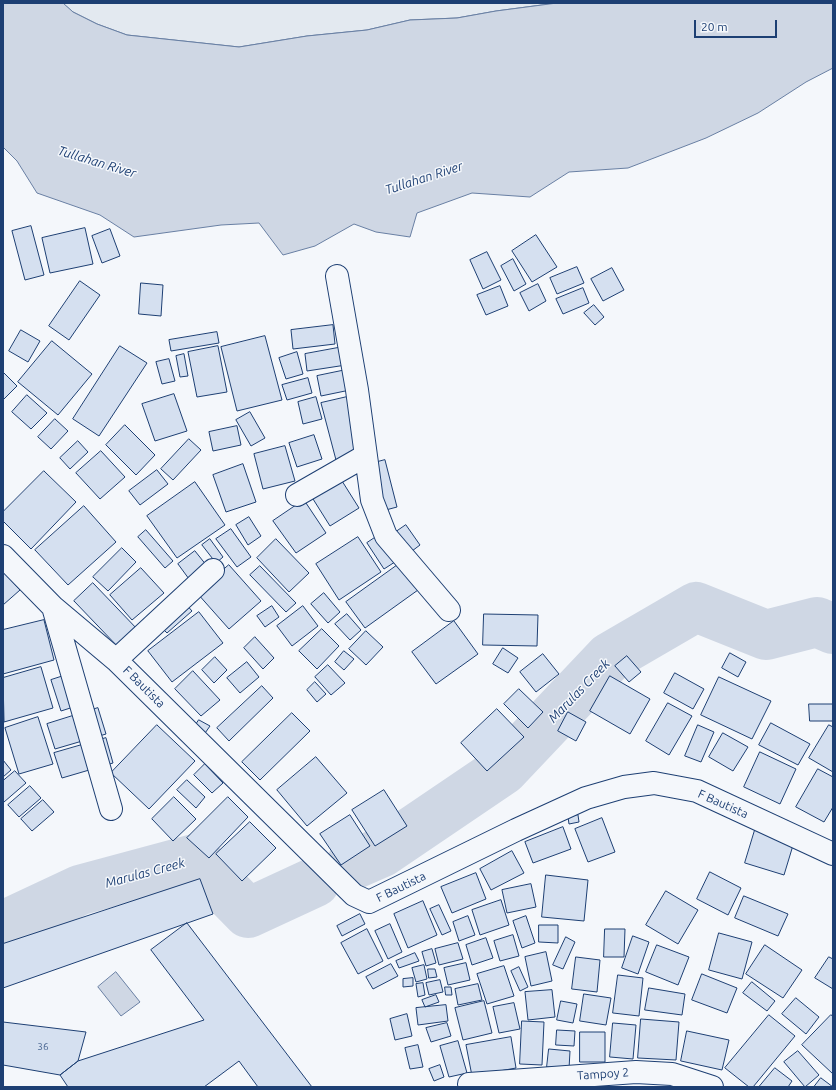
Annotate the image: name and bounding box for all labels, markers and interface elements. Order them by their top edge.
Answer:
scale bar [696,12,779,38]
text: 20 m [701,20,728,33]
water label: Tullahan River [56,143,138,181]
water label: Tullahan River [383,158,465,198]
water label: Marulas Creek [545,656,613,726]
street label: F Bautista [120,663,168,711]
street label: F Bautista [696,787,750,821]
water label: Marulas Creek [103,855,187,891]
street label: F Bautista [374,869,428,905]
house number: 36 [37,1041,49,1053]
street label: Tampoy 2 [577,1065,629,1083]

